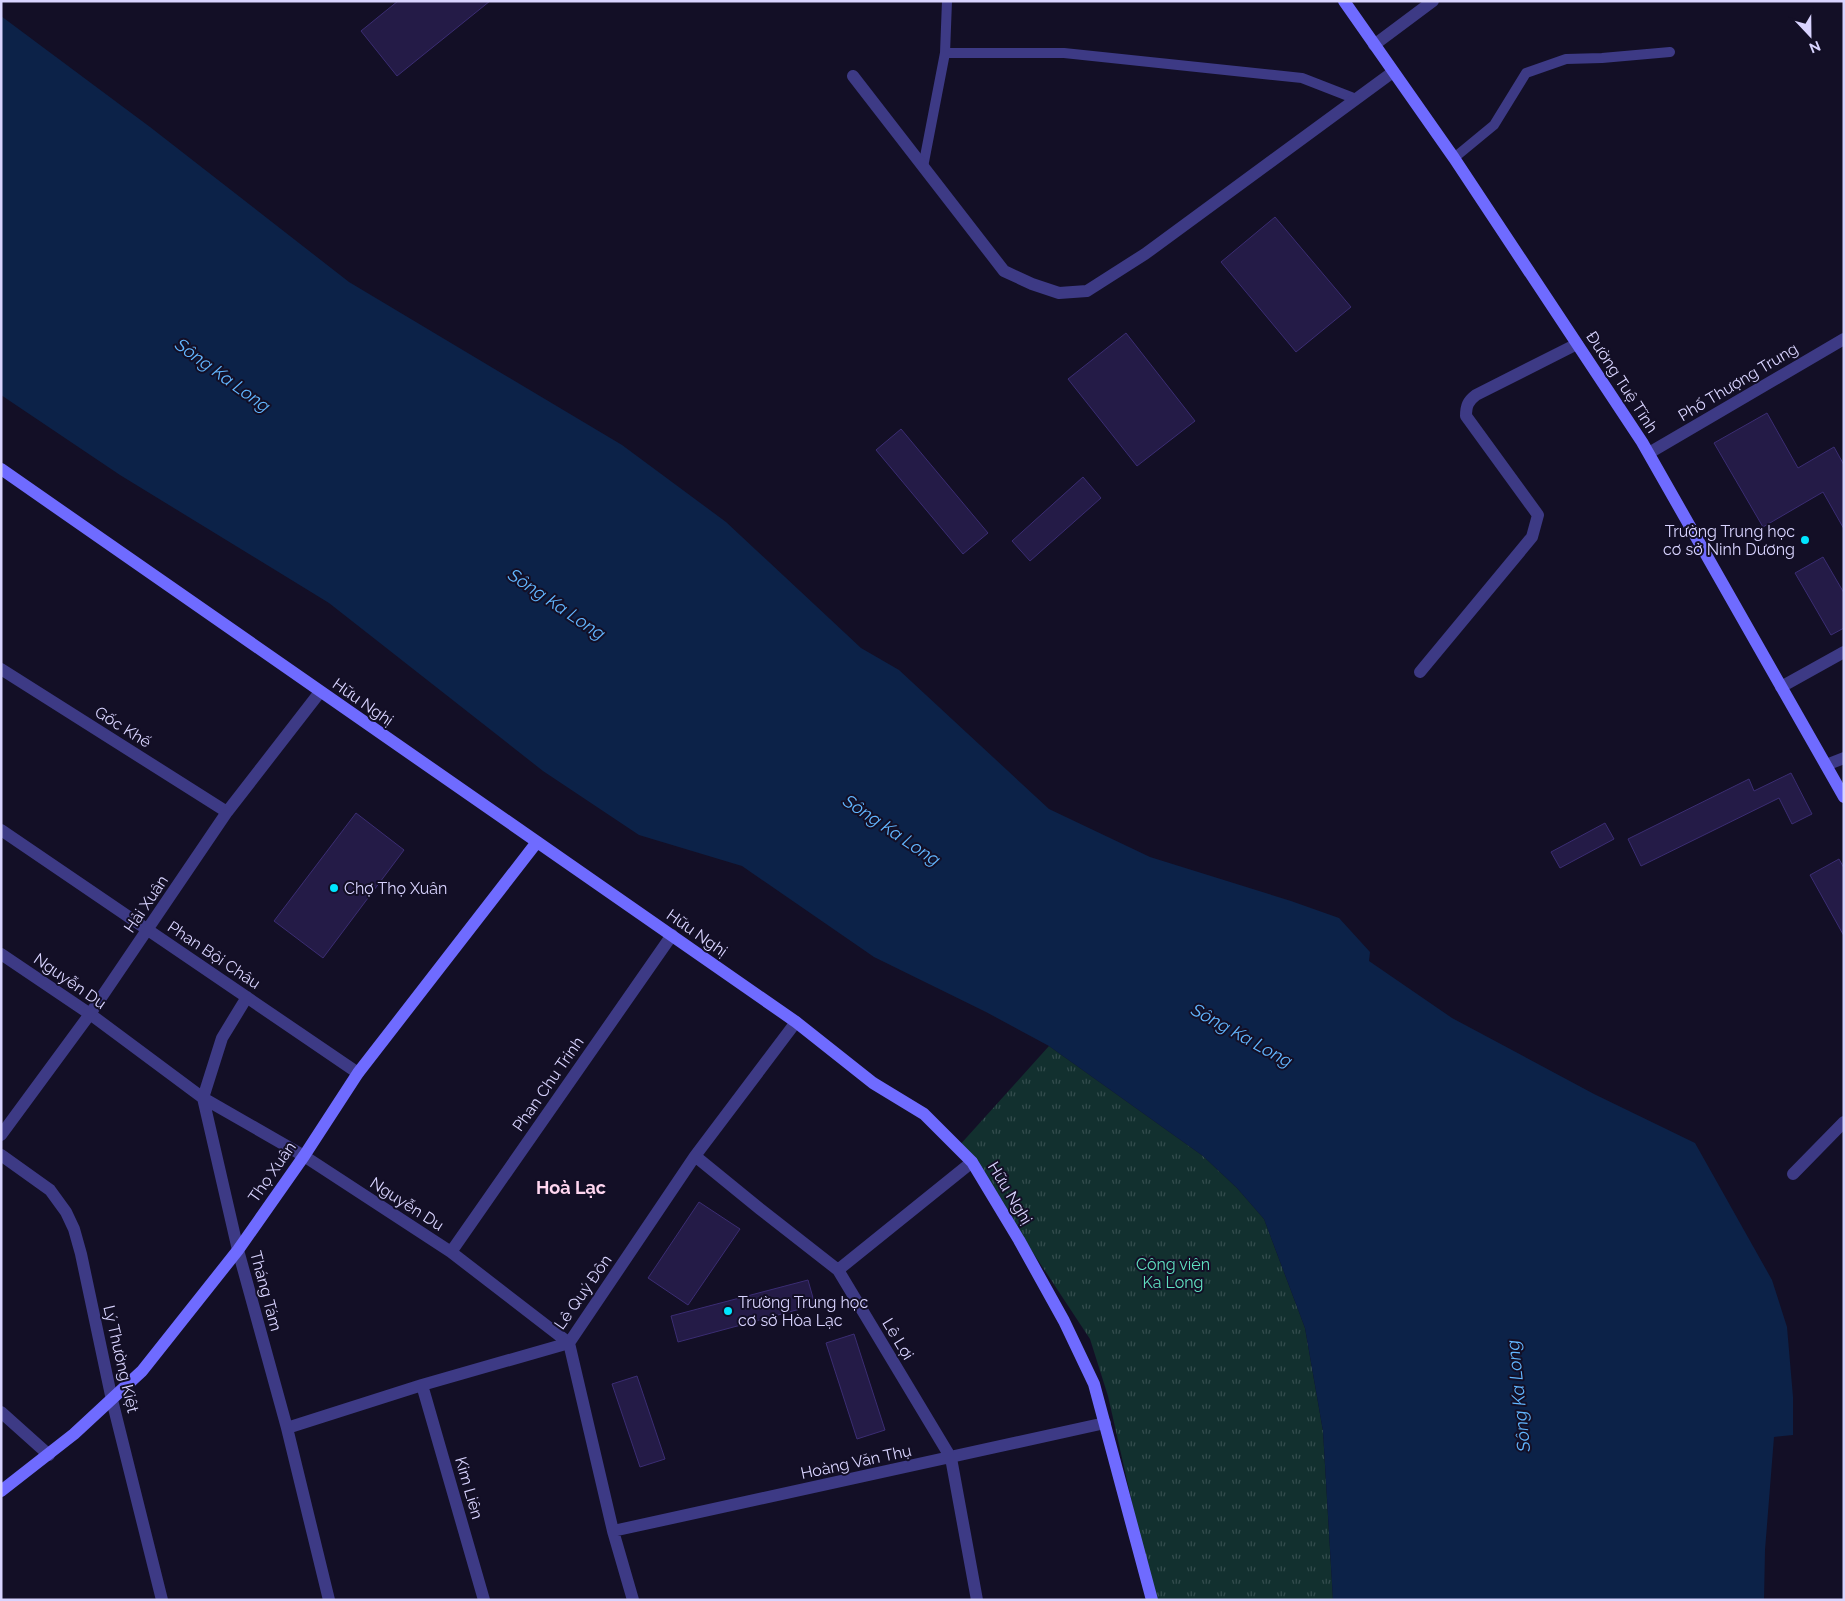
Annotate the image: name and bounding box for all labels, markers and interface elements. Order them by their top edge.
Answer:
north arrow [1785,10,1835,60]
text: N [1807,38,1823,56]
street label: Đường Tuệ Tĩnh [1582,328,1662,436]
water label: Sông Ka Long [171,333,275,417]
street label: Phố Thượng Trung [1675,339,1801,425]
place label: Trường Trung học cơ sở Ninh Dương [1663,522,1795,559]
marker: Trường Trung học cơ sở Ninh Dương [1799,534,1811,546]
water label: Sông Ka Long [504,563,610,644]
street label: Hữu Nghị [329,674,397,730]
street label: Gốc Khế [91,702,155,752]
water label: Sông Ka Long [839,789,945,870]
street label: Hải Xuân [120,872,172,936]
place label: Chợ Thọ Xuân [344,879,447,898]
marker: Chợ Thọ Xuân [328,882,340,894]
street label: Hữu Nghị [663,905,731,961]
street label: Phan Bội Châu [164,917,264,993]
street label: Nguyễn Du [30,949,110,1013]
water label: Sông Ka Long [1187,998,1297,1072]
street label: Phan Chu Trinh [508,1033,588,1135]
street label: Thọ Xuân [244,1138,300,1206]
street label: Hữu Nghị [984,1158,1036,1228]
street label: Nguyễn Du [367,1173,447,1235]
district label: Hoà Lạc [536,1177,606,1198]
street label: Tháng Tám [246,1249,286,1333]
street label: Lê Quý Đôn [550,1251,616,1333]
park label: Công viên Ka Long [1136,1255,1210,1292]
place label: Trường Trung học cơ sở Hòa Lạc [738,1293,868,1330]
street label: Lý Thường Kiệt [99,1303,143,1415]
marker: Trường Trung học cơ sở Hòa Lạc [722,1305,734,1317]
street label: Lê Lợi [878,1315,918,1363]
water label: Sông Ka Long [1502,1339,1534,1454]
street label: Hoàng Văn Thụ [799,1441,913,1483]
street label: Kim Liên [451,1455,487,1521]

